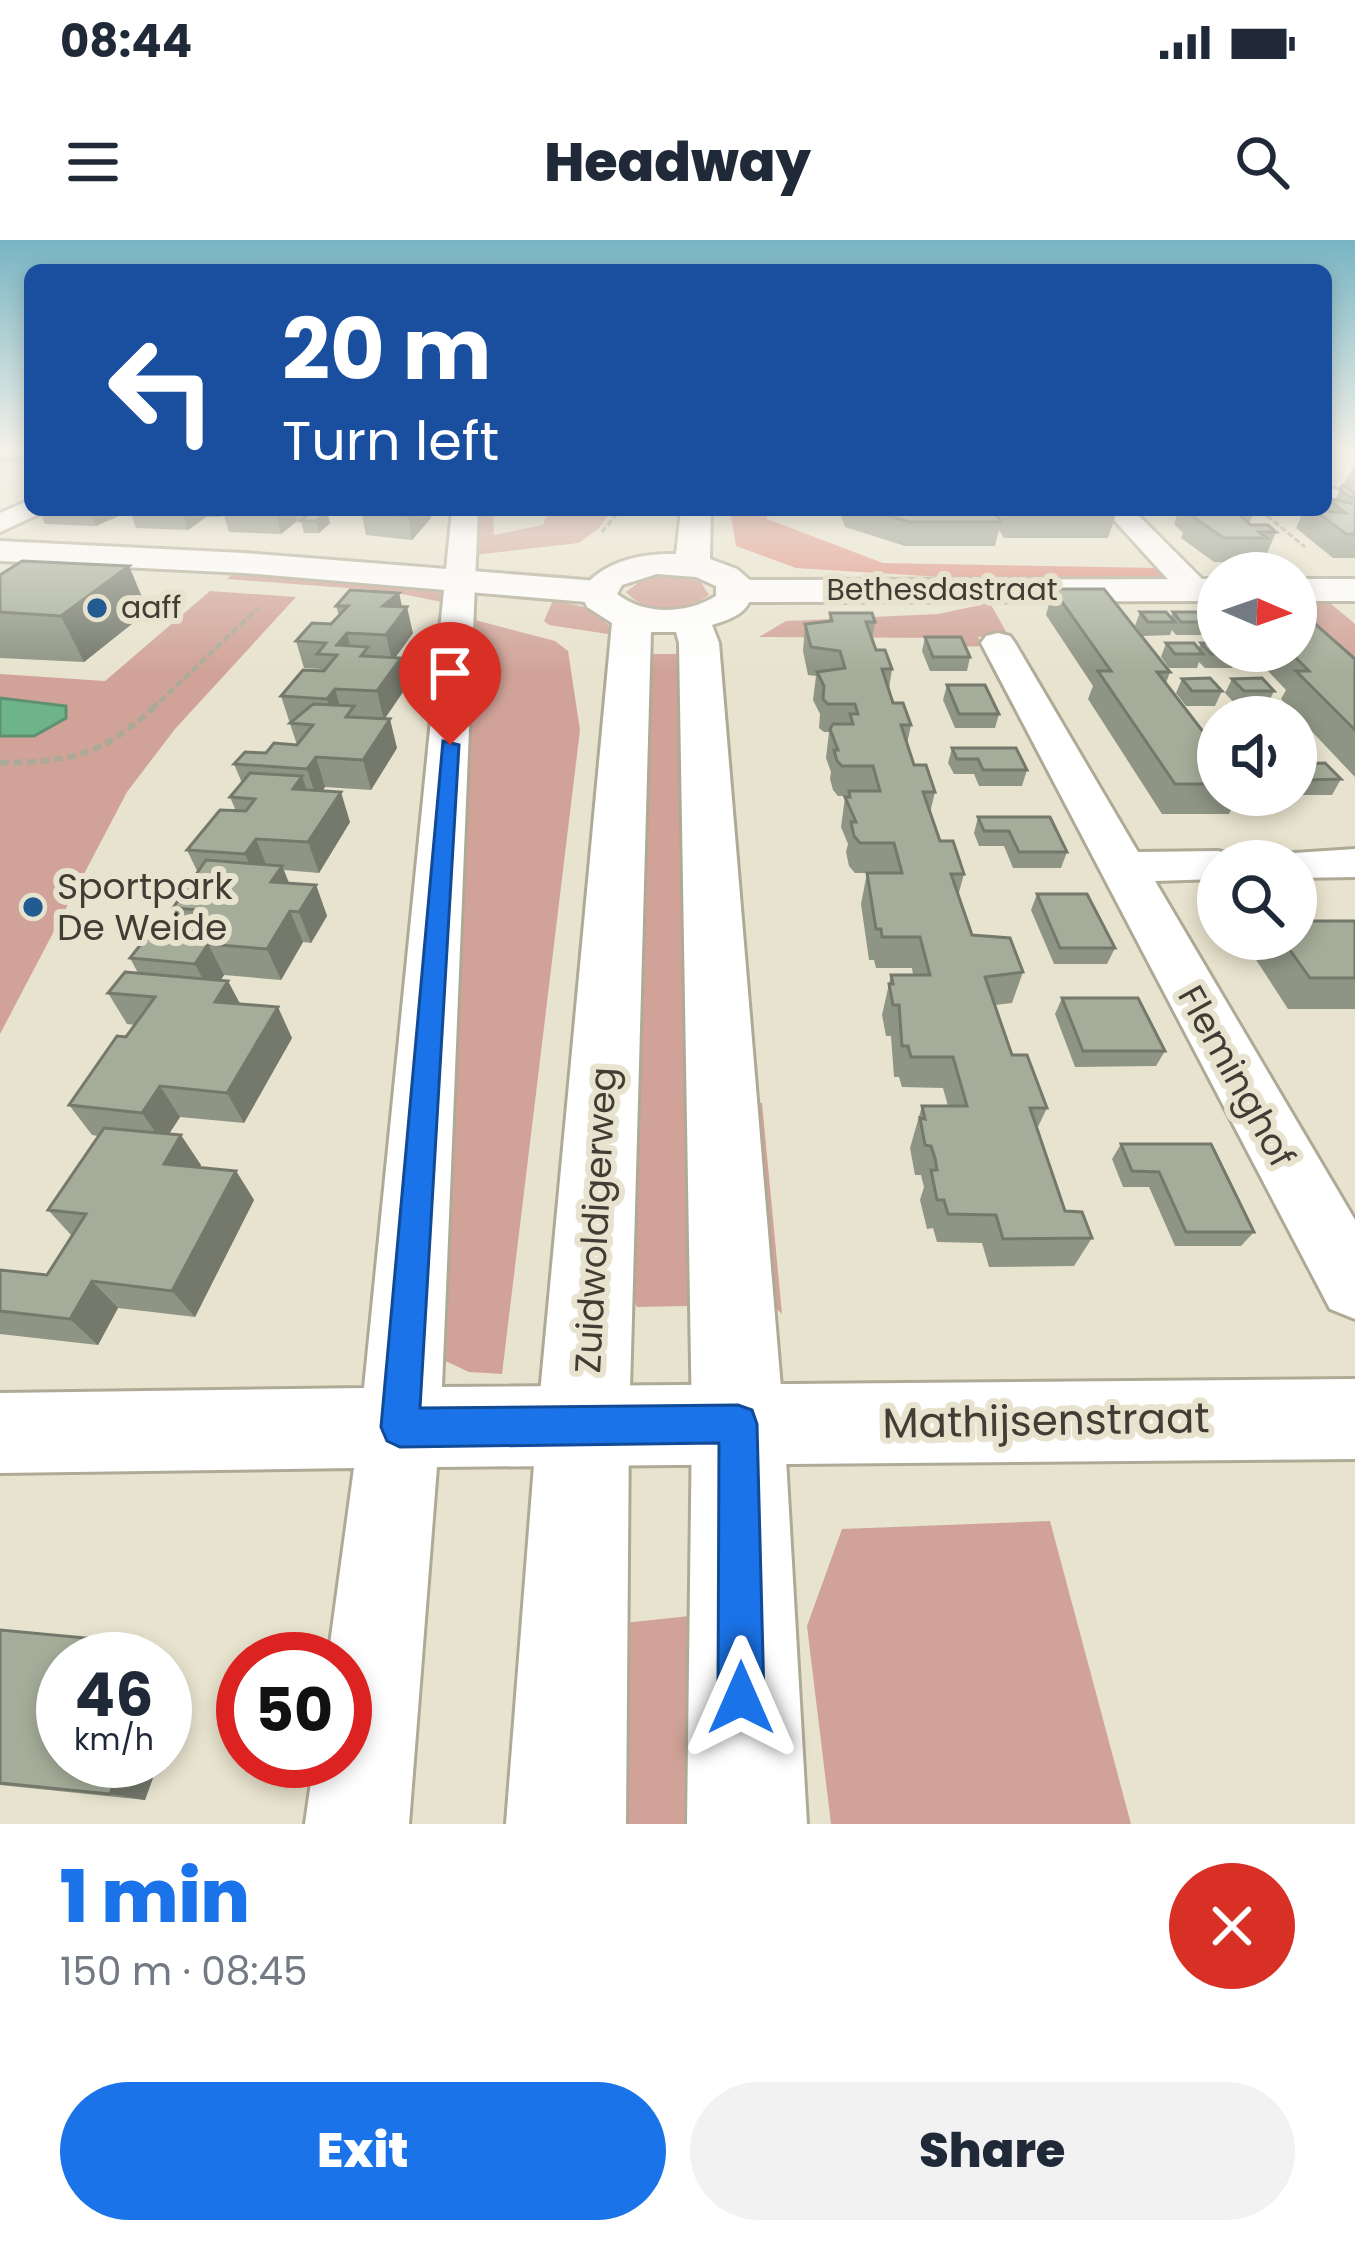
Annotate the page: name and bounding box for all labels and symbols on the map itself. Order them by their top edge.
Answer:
north arrow [1197,552,1317,672]
street label: Bethesdastraat [826,568,1058,611]
place label: aaff [121,586,181,629]
marker: aaff [84,595,110,621]
pin [399,622,501,745]
place label: Sportpark De Weide [57,861,233,953]
marker: Sportpark De Weide [20,894,46,920]
street label: Fleminghof [1166,976,1307,1176]
street label: Zuidwoldigerweg [562,1066,629,1374]
street label: Mathijsenstraat [882,1388,1210,1453]
speed limit sign: 50 [216,1632,372,1788]
position arrow [678,1635,804,1761]

